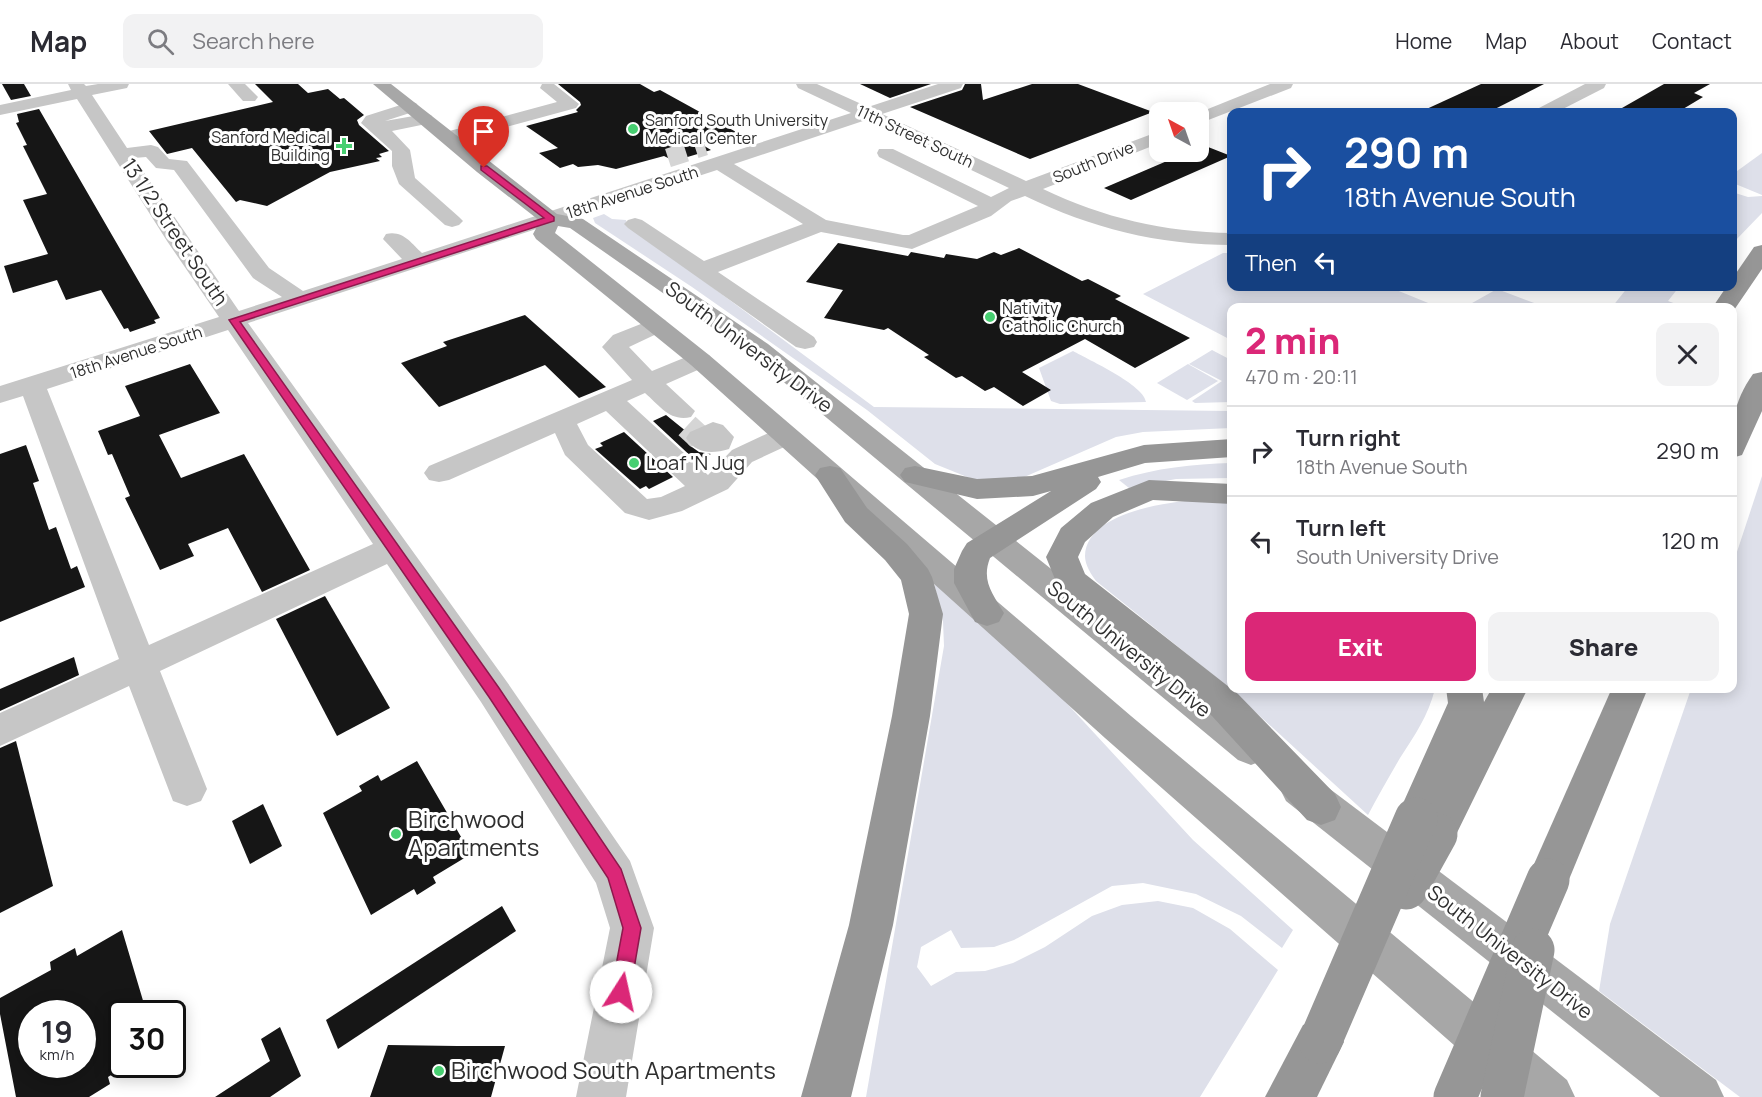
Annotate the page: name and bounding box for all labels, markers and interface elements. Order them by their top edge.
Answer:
search box [123,14,543,68]
text: Map [30,22,87,60]
icon: search [144,25,177,58]
text: Search here [192,26,315,56]
text: Home [1395,27,1452,55]
text: Map [1485,27,1527,55]
text: About [1560,27,1619,55]
text: Contact [1652,27,1732,55]
street label: 11th Street South [853,99,977,173]
north arrow [1149,102,1209,162]
map controls [1149,102,1209,162]
pin [458,106,509,168]
place label: Sanford South University Medical Center [645,109,829,149]
icon: arrive [467,115,500,148]
marker: Sanford South University Medical Center [626,122,640,136]
text: 290 m [1344,123,1469,181]
place label: Sanford Medical Building [211,126,330,166]
icon: right [1245,132,1323,210]
street label: South Drive [1049,136,1137,188]
marker: Sanford Medical Building [335,137,353,155]
street label: 13 1/2 Street South [116,153,235,311]
street label: 18th Avenue South [563,160,701,224]
text: 18th Avenue South [1344,178,1576,215]
icon: left [1309,246,1342,279]
text: Then [1245,248,1297,278]
street label: South University Drive [660,275,838,418]
place label: Nativity Catholic Church [1002,297,1122,337]
marker: Nativity Catholic Church [983,310,997,324]
text: 2 min [1245,316,1340,365]
street label: 18th Avenue South [67,320,205,384]
button: close [1656,323,1719,386]
text: 470 m · 20:11 [1245,363,1358,390]
text: Turn right [1296,423,1401,453]
icon: right [1245,435,1278,468]
text: 290 m [1656,436,1719,466]
place label: Loaf 'N Jug [646,449,745,476]
text: 18th Avenue South [1296,453,1468,480]
marker: Loaf 'N Jug [627,456,641,470]
text: Turn left [1296,513,1386,543]
icon: left [1245,525,1278,558]
text: 120 m [1661,526,1719,556]
text: South University Drive [1296,543,1499,570]
street label: South University Drive [1042,574,1217,723]
button: Exit [1245,612,1476,681]
button: Share [1488,612,1719,681]
place label: Birchwood Apartments [408,802,539,863]
marker: Birchwood Apartments [389,827,403,841]
street label: South University Drive [1422,878,1599,1025]
position arrow [589,960,653,1024]
speed limit sign: 30 [108,1000,186,1078]
text: 19 [41,1011,73,1052]
text: km/h [40,1044,74,1065]
place label: Birchwood South Apartments [451,1053,776,1086]
marker: Birchwood South Apartments [432,1064,446,1078]

